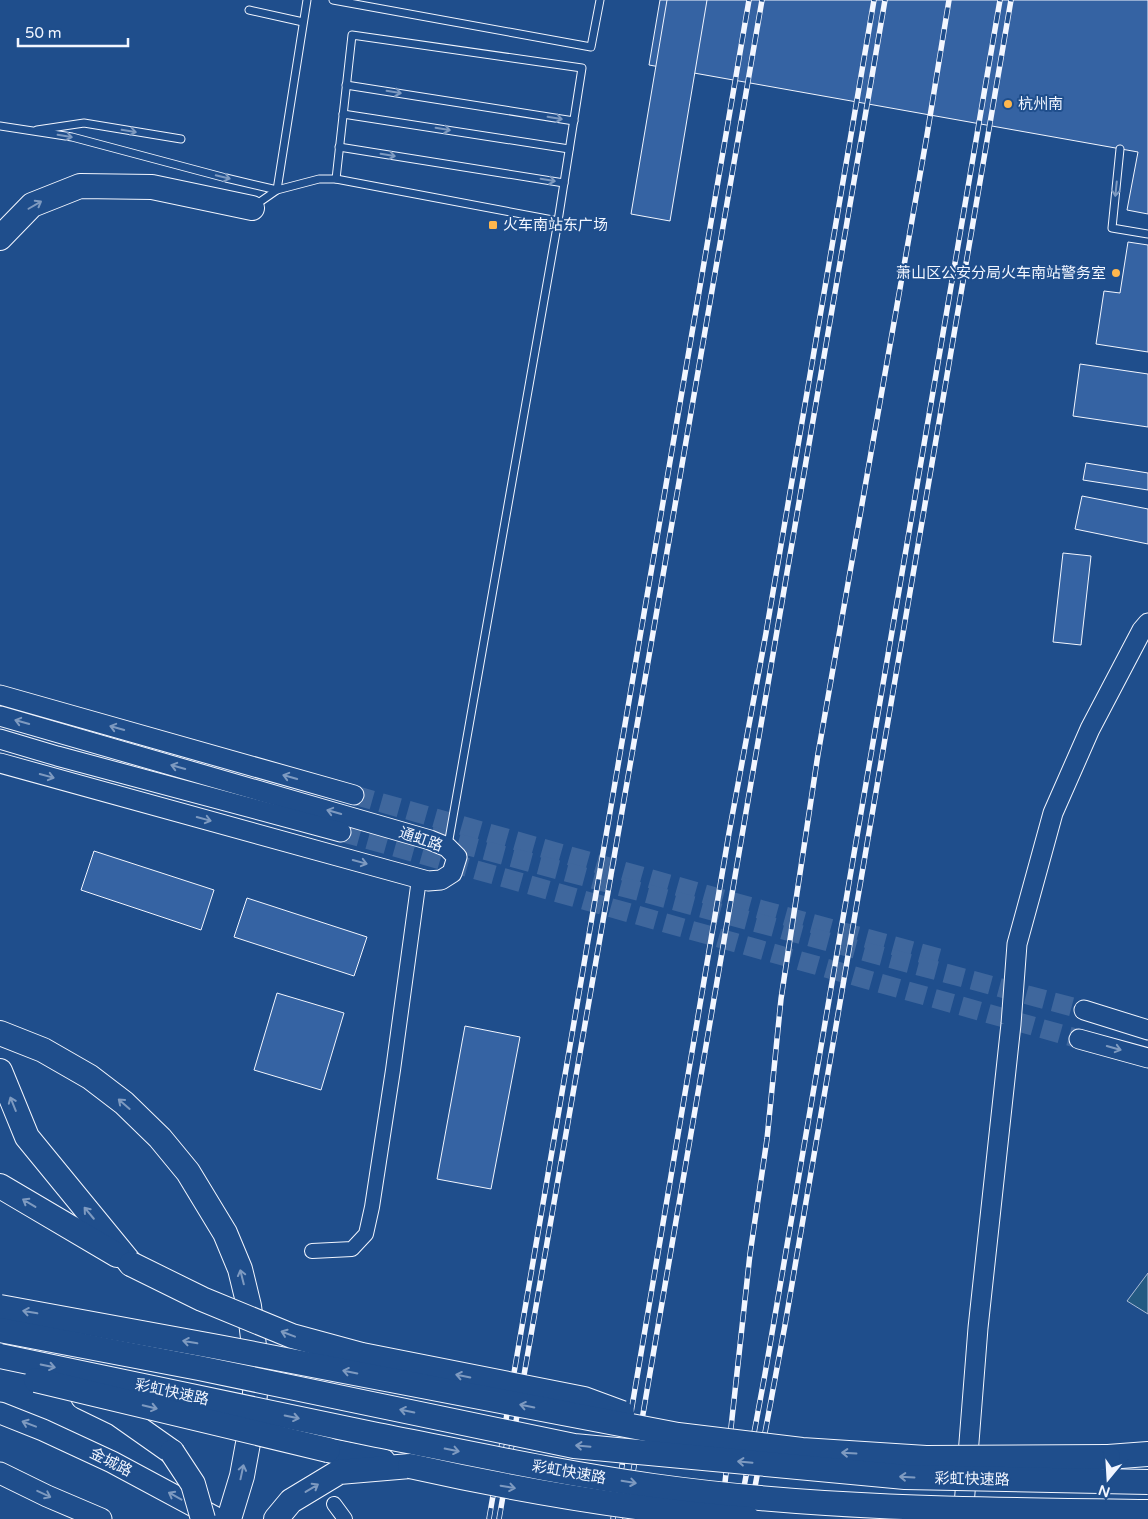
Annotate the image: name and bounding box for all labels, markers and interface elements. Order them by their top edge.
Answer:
scale bar [18,15,128,47]
text: 50 m [25,24,62,42]
one-way arrow [386,88,402,98]
place label: 杭州南 [1018,95,1063,113]
marker: 杭州南 [1002,98,1014,110]
one-way arrow [547,113,563,123]
one-way arrow [435,125,451,135]
one-way arrow [121,126,137,136]
one-way arrow [57,132,73,142]
one-way arrow [379,150,395,160]
one-way arrow [214,173,230,182]
one-way arrow [540,175,556,185]
one-way arrow [1111,180,1121,196]
one-way arrow [28,200,42,210]
place label: 火车南站东广场 [503,216,608,234]
marker: 火车南站东广场 [487,219,499,231]
place label: 萧山区公安分局火车南站警务室 [896,264,1106,282]
marker: 萧山区公安分局火车南站警务室 [1110,267,1122,279]
one-way arrow [14,716,30,726]
one-way arrow [109,723,125,733]
one-way arrow [170,761,186,771]
one-way arrow [39,771,55,781]
one-way arrow [282,771,298,781]
one-way arrow [326,807,342,816]
one-way arrow [195,815,211,824]
street label: 通虹路 [397,823,445,855]
one-way arrow [352,858,368,868]
one-way arrow [1105,1044,1121,1054]
one-way arrow [8,1097,18,1112]
one-way arrow [118,1098,131,1110]
one-way arrow [22,1198,36,1208]
one-way arrow [83,1206,94,1219]
one-way arrow [237,1270,246,1286]
one-way arrow [23,1307,39,1317]
one-way arrow [281,1328,296,1338]
one-way arrow [183,1336,199,1346]
one-way arrow [39,1362,55,1371]
one-way arrow [342,1367,358,1376]
one-way arrow [455,1370,471,1380]
street label: 彩虹快速路 [133,1375,211,1409]
one-way arrow [519,1401,535,1410]
one-way arrow [141,1403,157,1412]
one-way arrow [399,1406,415,1415]
one-way arrow [284,1413,300,1423]
one-way arrow [22,1419,37,1428]
one-way arrow [576,1442,592,1451]
street label: 金城路 [87,1444,135,1480]
one-way arrow [443,1446,459,1455]
one-way arrow [842,1449,858,1458]
north arrow [1083,1454,1133,1504]
street label: 彩虹快速路 [530,1457,608,1487]
one-way arrow [737,1457,753,1467]
one-way arrow [238,1465,248,1481]
street label: 彩虹快速路 [934,1469,1010,1489]
one-way arrow [899,1473,915,1482]
one-way arrow [620,1477,636,1487]
text: N [1096,1481,1112,1501]
one-way arrow [305,1482,319,1492]
one-way arrow [500,1483,516,1493]
one-way arrow [36,1490,51,1499]
one-way arrow [167,1491,182,1501]

